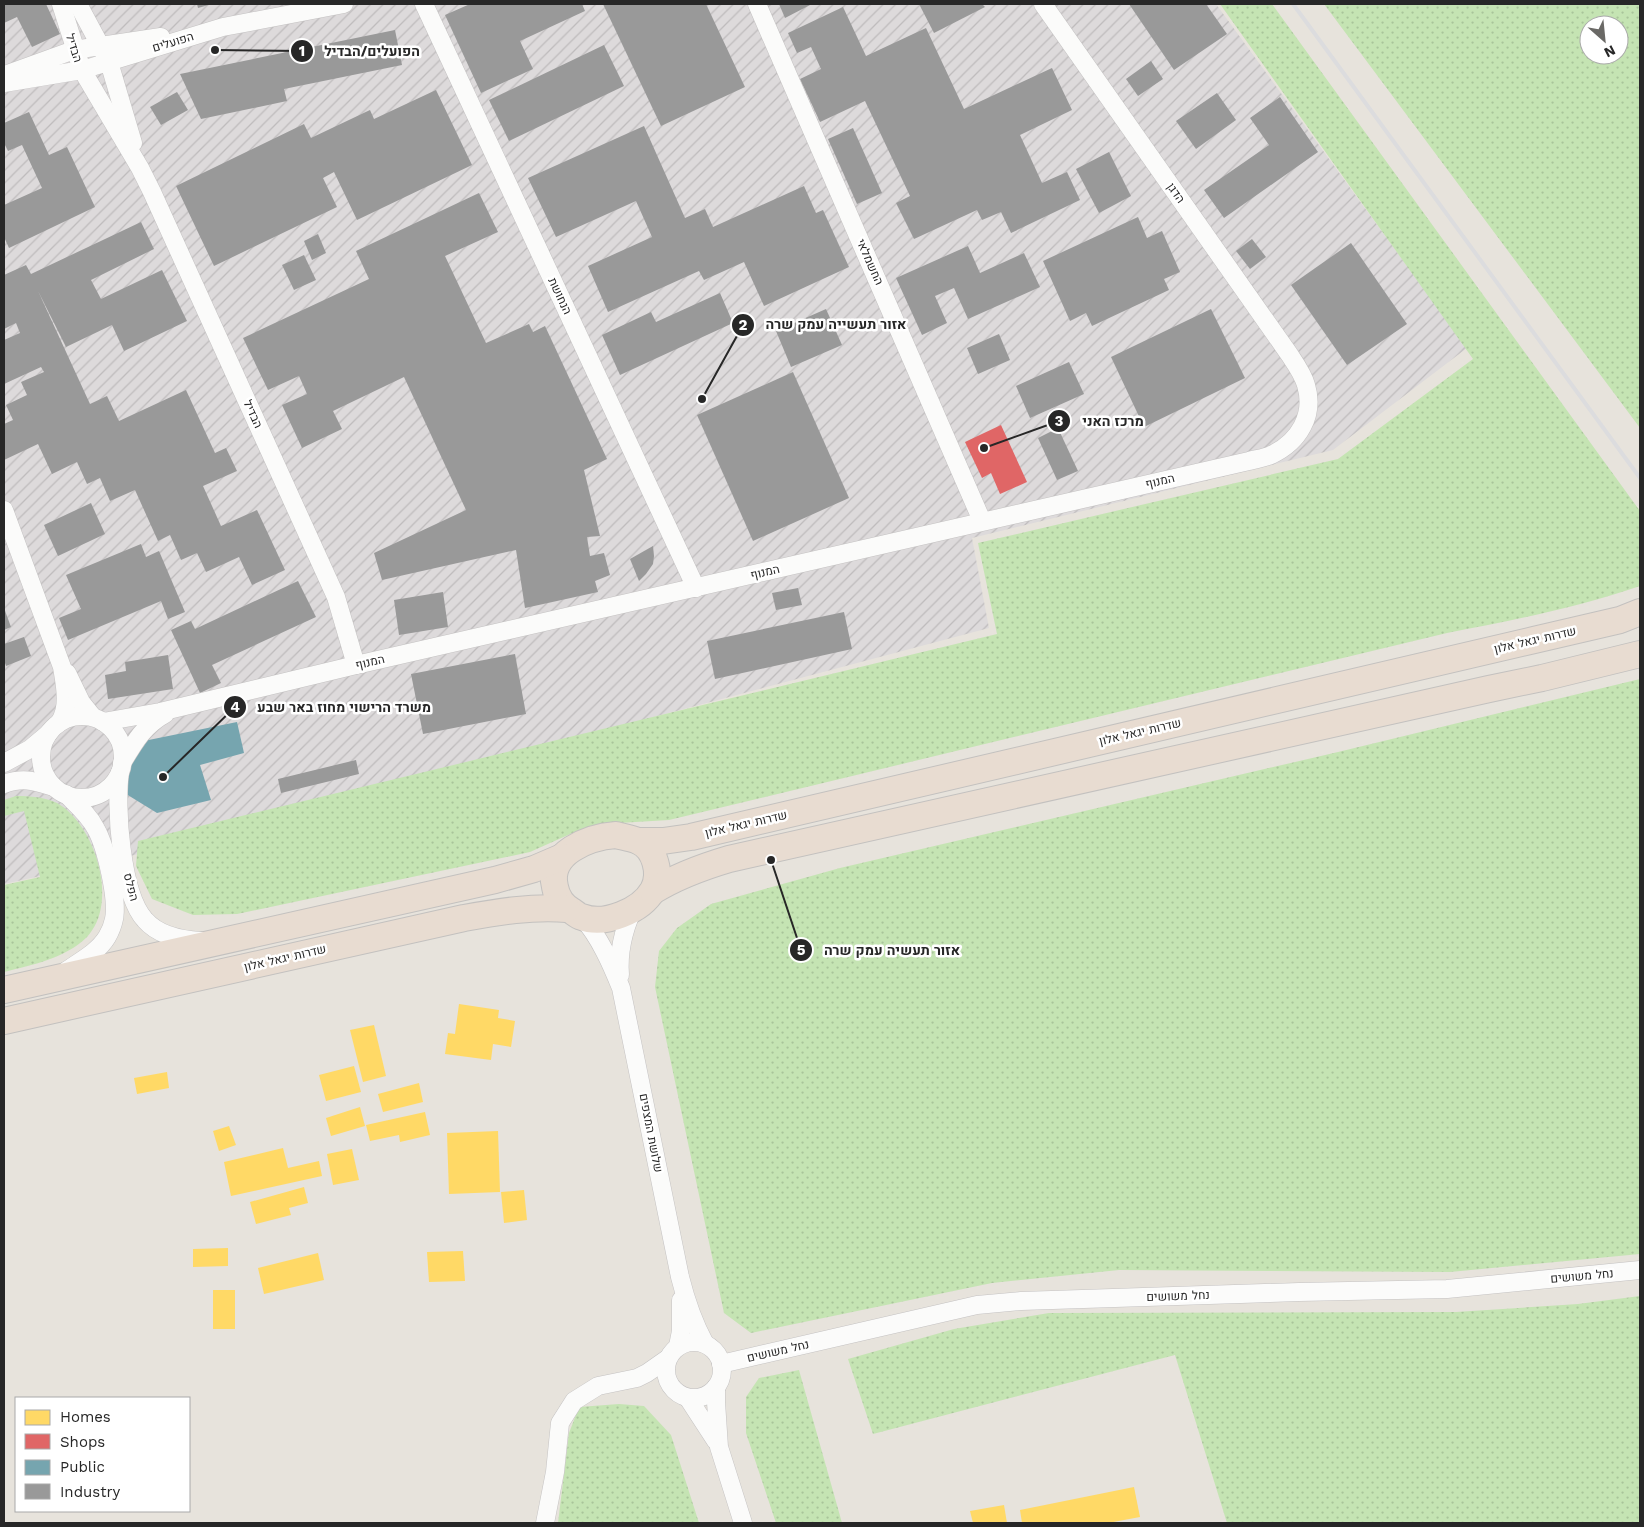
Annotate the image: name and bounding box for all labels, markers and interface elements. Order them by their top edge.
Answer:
north arrow [1579,15,1629,65]
street label: הפועלים [151,29,195,55]
street label: הבדיל [63,32,85,64]
callout: הפועלים/הבדיל [289,37,430,66]
text: 1 [299,42,305,60]
text: N [1602,42,1618,61]
text: הפועלים/הבדיל [324,43,420,59]
street label: הדגן [1164,180,1188,206]
street label: החשמלאי [854,237,886,287]
street label: הנחושת [545,275,575,317]
callout: אזור תעשייה עמק שרה [730,310,916,339]
text: 2 [739,316,748,334]
text: אזור תעשייה עמק שרה [766,316,906,332]
street label: הבדיל [240,398,266,430]
callout: מרכז האני [1047,407,1154,436]
text: 3 [1055,412,1064,430]
text: מרכז האני [1082,413,1144,429]
street label: המנוף [1144,471,1176,491]
street label: המנוף [749,562,781,582]
street label: שדרות יגאל אלון [1493,624,1577,656]
street label: המנוף [354,652,386,672]
callout: משרד הרישוי מחוז באר שבע [222,692,441,721]
text: 4 [230,698,240,716]
text: משרד הרישוי מחוז באר שבע [257,699,431,715]
street label: שדרות יגאל אלון [1098,716,1182,748]
street label: שדרות יגאל אלון [704,808,788,840]
street label: הפלס [121,871,141,903]
callout: אזור תעשיה עמק שרה [789,935,970,964]
text: 5 [797,941,806,959]
street label: שדרות יגאל אלון [243,942,327,974]
text: אזור תעשיה עמק שרה [824,942,960,958]
street label: שלושת המצפים [636,1092,666,1174]
street label: נחל משושים [1550,1266,1614,1286]
street label: נחל משושים [1146,1288,1210,1304]
street label: נחל משושים [746,1337,810,1365]
legend [15,1397,190,1512]
text: Homes [60,1408,111,1426]
text: Shops [60,1433,105,1451]
text: Public [60,1458,105,1476]
text: Industry [60,1483,121,1501]

